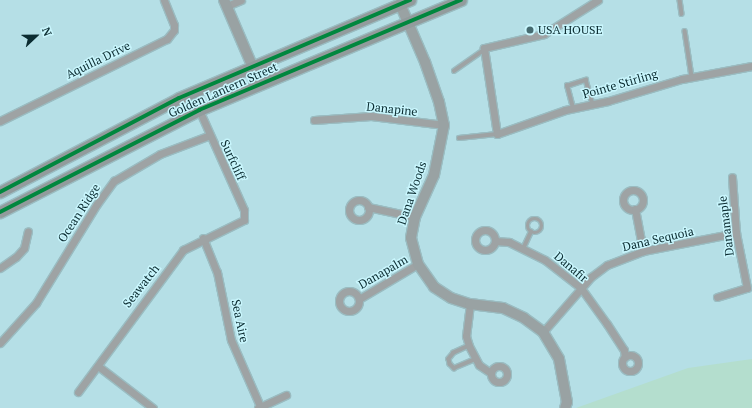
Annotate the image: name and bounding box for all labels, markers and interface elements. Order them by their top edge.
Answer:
north arrow [16,16,56,56]
place label: USA HOUSE [538,23,603,37]
text: N [39,25,55,38]
marker: USA HOUSE [525,25,535,35]
street label: Aquilla Drive [64,38,132,82]
street label: Golden Lantern Street [166,59,280,121]
street label: Pointe Stirling [581,66,659,102]
street label: Danapine [366,99,418,119]
street label: Surfcliff [217,138,249,182]
street label: Dana Woods [394,159,430,227]
street label: Ocean Ridge [55,181,103,245]
street label: Danamaple [715,195,737,257]
street label: Dana Sequoia [621,224,695,254]
street label: Danafir [551,249,591,285]
street label: Danapalm [356,252,410,292]
street label: Seawatch [120,262,162,310]
street label: Sea Aire [228,298,252,344]

